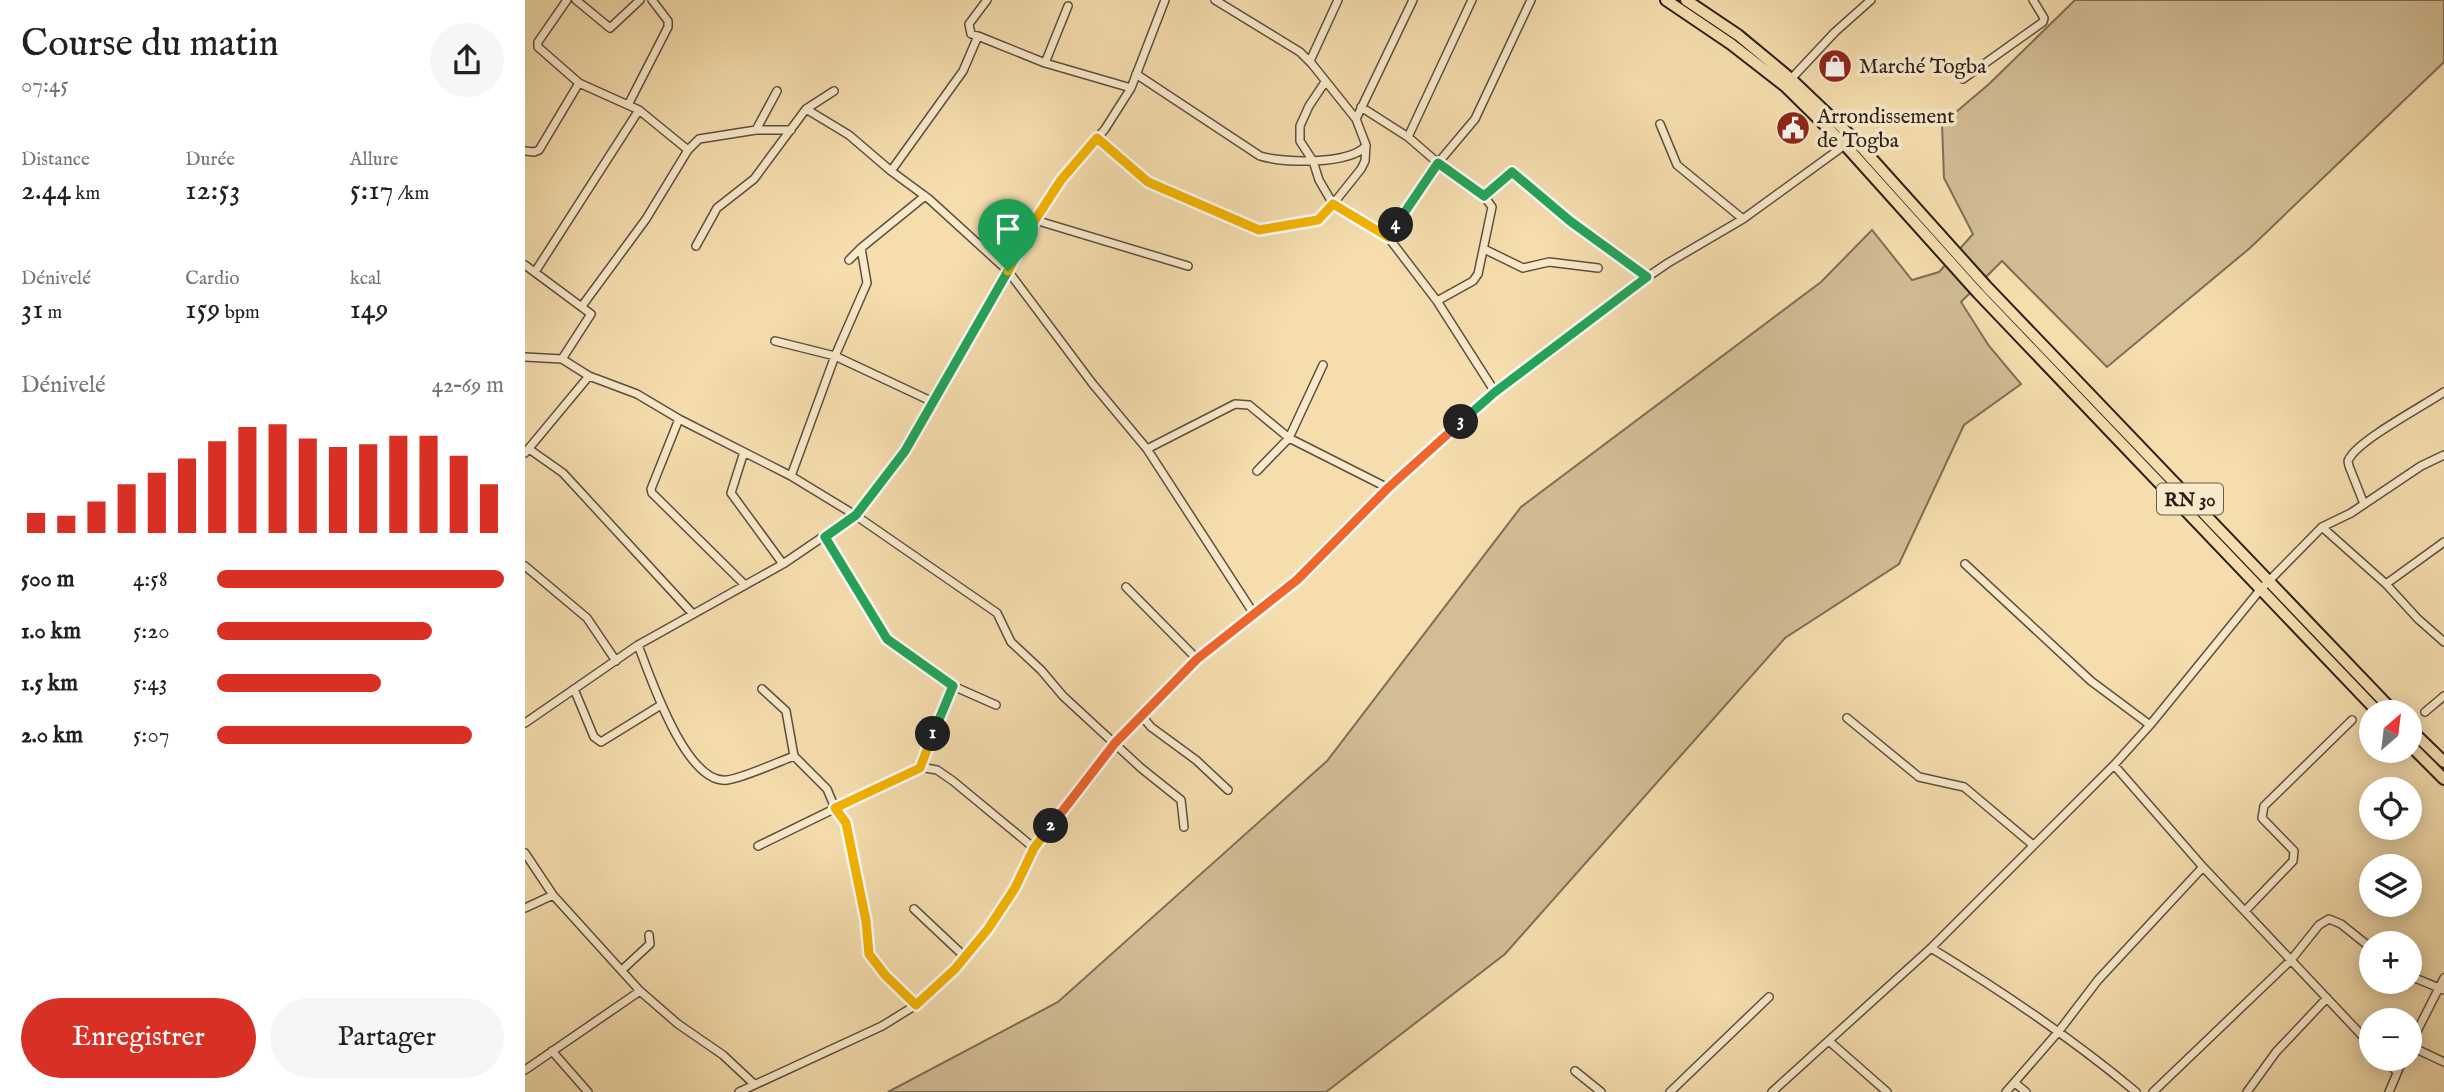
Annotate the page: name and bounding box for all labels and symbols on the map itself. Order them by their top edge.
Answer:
shop icon: Marché Togba [1816,47,1854,85]
place label: Marché Togba [1859,54,1987,81]
place label: Arrondissement de Togba [1816,104,1954,155]
public building icon: Arrondissement de Togba [1774,109,1812,147]
pin [978,199,1038,271]
pin: 4 [1379,208,1413,243]
pin: 3 [1443,404,1479,440]
road number: RN 30 [2157,484,2223,514]
north arrow [2359,700,2422,763]
pin: 1 [915,716,951,752]
pin: 2 [1033,808,1069,844]

